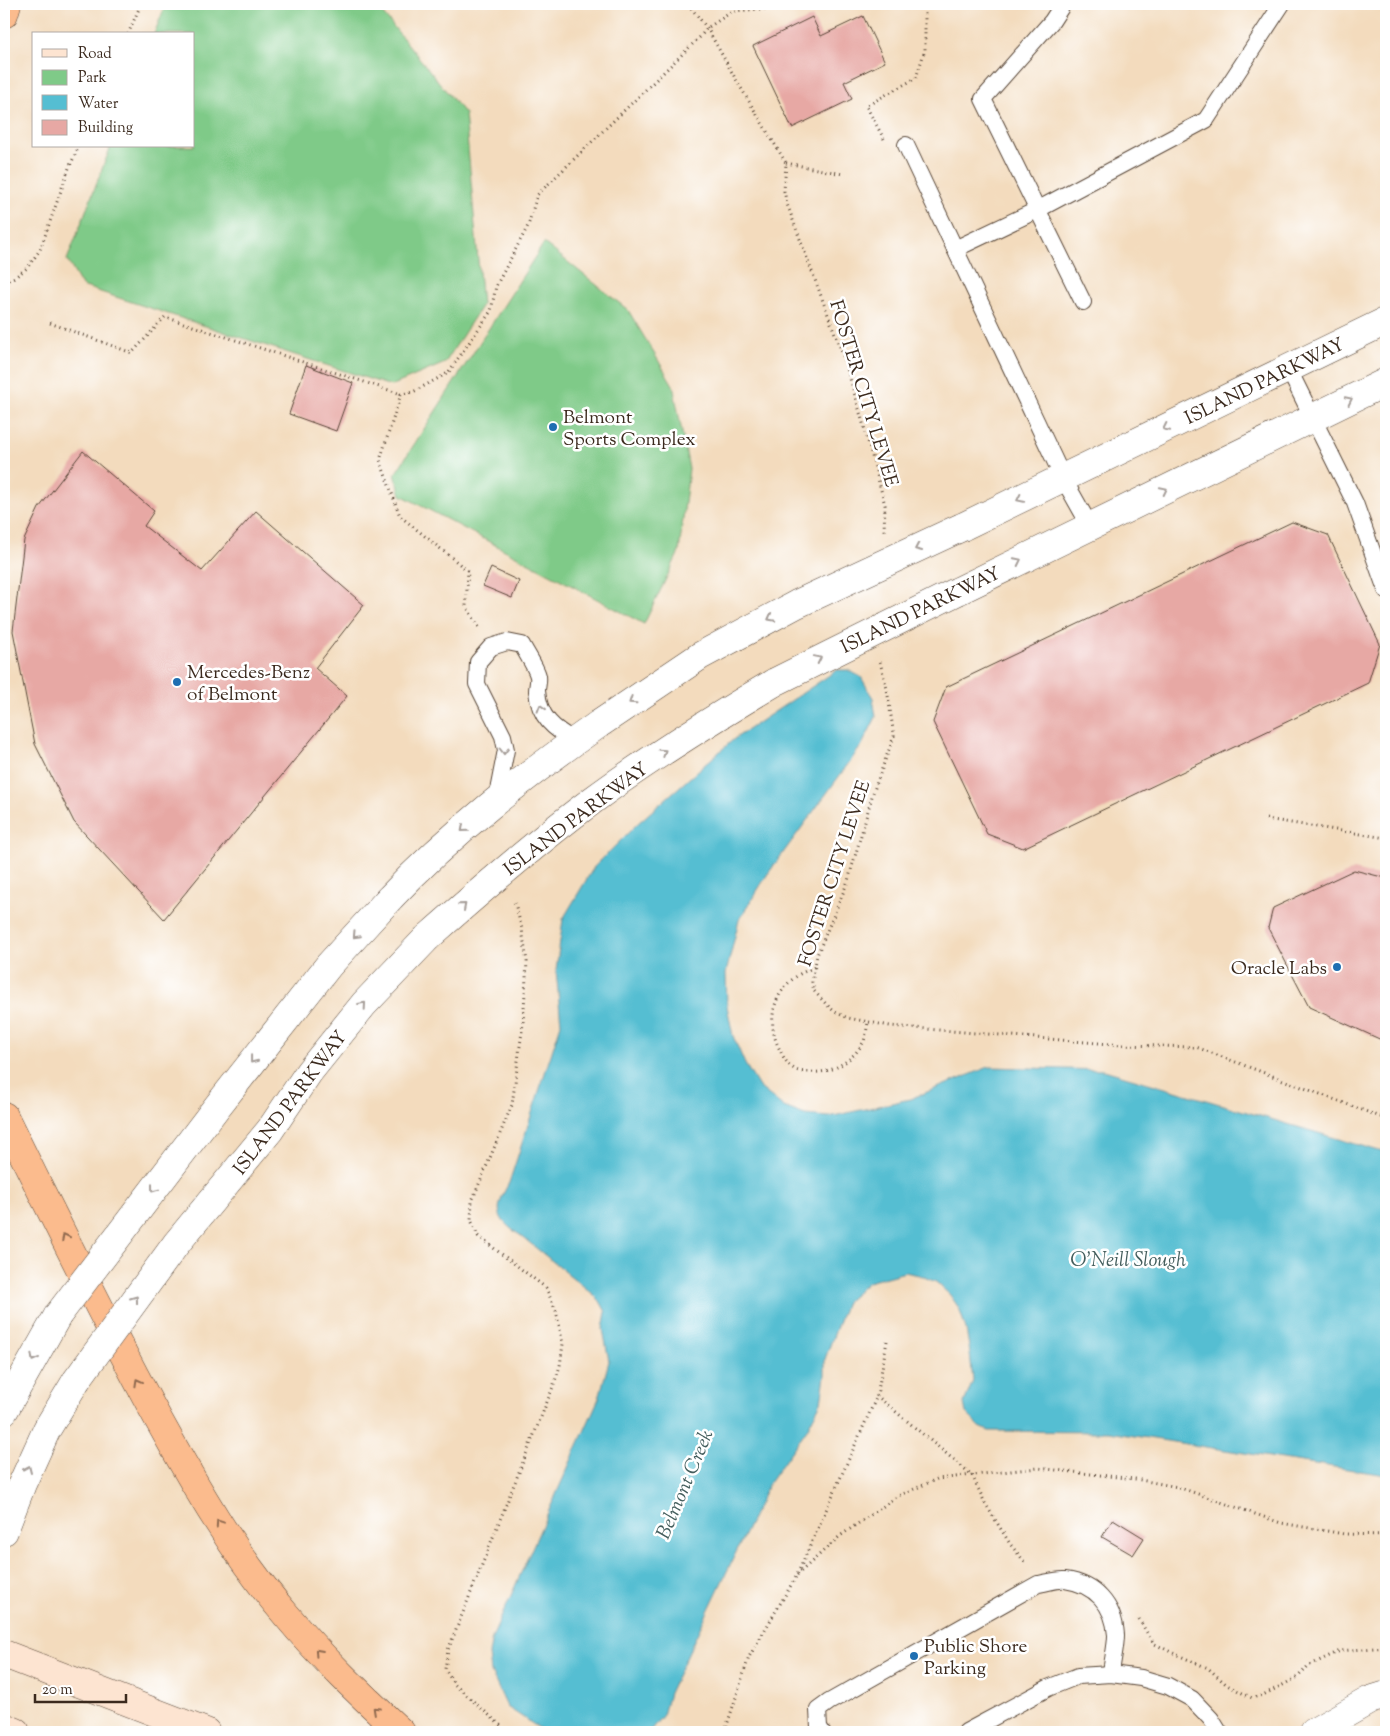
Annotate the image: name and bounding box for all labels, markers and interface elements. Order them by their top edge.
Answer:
legend [32,32,195,148]
text: Road [78,44,112,65]
text: Park [78,68,107,89]
text: Water [78,94,119,115]
text: Building [78,118,133,139]
street label: FOSTER CITY LEVEE [821,297,904,491]
street label: ISLAND PARKWAY [1181,332,1350,433]
one-way arrow [1344,396,1353,406]
place label: Belmont Sports Complex [563,405,696,454]
marker: Belmont Sports Complex [547,421,559,433]
one-way arrow [1162,422,1171,432]
one-way arrow [1159,486,1168,496]
one-way arrow [1016,493,1025,503]
one-way arrow [914,542,923,552]
one-way arrow [1013,557,1022,568]
street label: ISLAND PARKWAY [837,561,1006,662]
one-way arrow [768,612,777,622]
one-way arrow [813,655,822,665]
place label: Mercedes-Benz of Belmont [187,660,310,709]
marker: Mercedes-Benz of Belmont [171,676,183,688]
one-way arrow [629,695,638,704]
one-way arrow [537,705,547,713]
one-way arrow [499,747,509,755]
one-way arrow [657,749,667,758]
street label: ISLAND PARKWAY [499,756,655,883]
street label: FOSTER CITY LEVEE [793,777,878,970]
one-way arrow [461,824,470,833]
one-way arrow [458,903,467,912]
one-way arrow [353,929,362,938]
place label: Oracle Labs [1231,956,1327,983]
marker: Oracle Labs [1331,961,1343,973]
one-way arrow [358,1002,367,1011]
street label: ISLAND PARKWAY [228,1025,355,1181]
one-way arrow [250,1055,259,1064]
one-way arrow [151,1183,159,1192]
one-way arrow [61,1234,71,1243]
water label: O'Neill Slough [1070,1247,1186,1276]
one-way arrow [129,1296,138,1305]
one-way arrow [30,1352,40,1361]
one-way arrow [134,1379,144,1388]
water label: Belmont Creek [650,1426,722,1544]
one-way arrow [22,1465,33,1474]
one-way arrow [216,1519,225,1529]
place label: Public Shore Parking [924,1634,1028,1683]
one-way arrow [315,1648,324,1657]
marker: Public Shore Parking [908,1650,920,1662]
scale bar [35,1671,126,1703]
text: 20 m [42,1680,73,1701]
one-way arrow [373,1707,382,1716]

